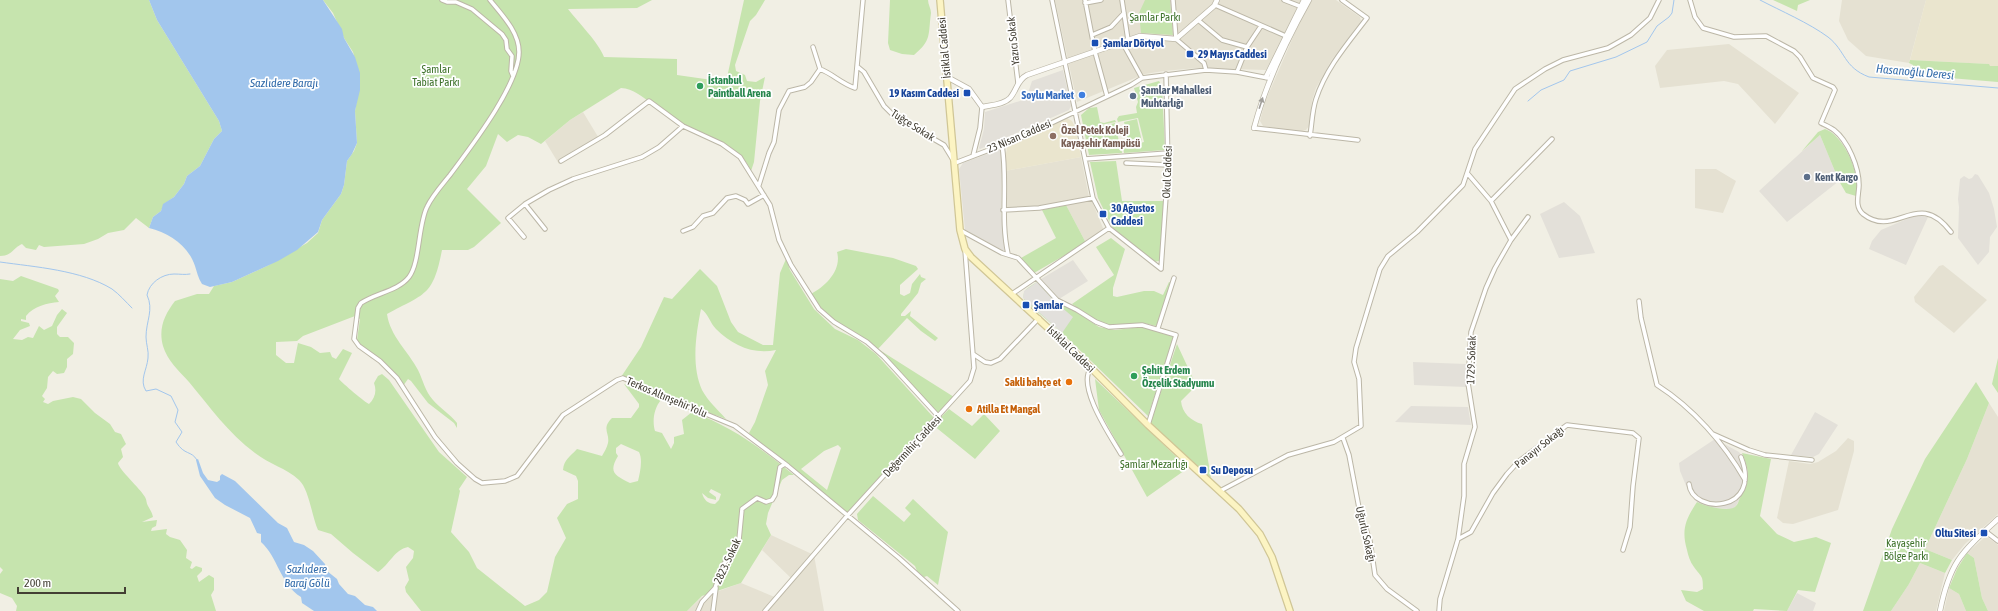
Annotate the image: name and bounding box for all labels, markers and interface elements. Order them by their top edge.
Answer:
park label: Şamlar Parkı [1129,11,1181,23]
street label: Yazıcı Sokak [1004,16,1022,66]
street label: İstiklal Caddesi [935,17,953,79]
place label: Şamlar Dörtyol [1103,37,1165,49]
marker: Şamlar Dörtyol [1090,38,1100,48]
place label: 29 Mayıs Caddesi [1198,48,1267,60]
marker: 29 Mayıs Caddesi [1185,49,1195,59]
water label: Hasanoğlu Deresi [1876,62,1955,82]
park label: Şamlar Tabiat Parkı [412,63,460,88]
place label: İstanbul Paintball Arena [708,74,771,99]
water label: Sazlıdere Barajı [249,76,318,90]
marker: İstanbul Paintball Arena [695,81,705,91]
place label: Şamlar Mahallesi Muhtarlığı [1141,84,1212,109]
place label: 19 Kasım Caddesi [889,87,959,99]
marker: 19 Kasım Caddesi [962,88,972,98]
place label: Soylu Market [1022,89,1075,101]
marker: Soylu Market [1077,90,1087,100]
marker: Şamlar Mahallesi Muhtarlığı [1128,91,1138,101]
one-way arrow [1258,97,1264,109]
street label: Tuğçe Sokak [889,107,937,143]
street label: 23 Nisan Caddesi [985,117,1053,155]
place label: Özel Petek Koleji Kayaşehir Kampüsü [1061,123,1140,149]
marker: Özel Petek Koleji Kayaşehir Kampüsü [1048,131,1058,141]
street label: Okul Caddesi [1160,145,1174,199]
place label: Kent Kargo [1815,171,1858,183]
marker: Kent Kargo [1802,172,1812,182]
place label: 30 Ağustos Caddesi [1111,202,1154,227]
marker: 30 Ağustos Caddesi [1098,209,1108,219]
place label: Şamlar [1034,299,1064,311]
marker: Şamlar [1021,300,1031,310]
street label: İstiklal Caddesi [1045,323,1097,375]
street label: 1729. Sokak [1464,335,1478,385]
place label: Şehit Erdem Özçelik Stadyumu [1142,364,1214,389]
marker: Şehit Erdem Özçelik Stadyumu [1129,371,1139,381]
street label: Terkos Altınşehir Yolu [625,375,709,419]
place label: Sakli bahçe et [1005,376,1062,388]
marker: Sakli bahçe et [1064,377,1074,387]
place label: Atilla Et Mangal [976,403,1041,415]
marker: Atilla Et Mangal [964,404,974,414]
street label: Değermihiç Caddesi [880,413,944,479]
street label: Panayır Sokağı [1512,424,1566,470]
park label: Şamlar Mezarlığı [1120,458,1188,470]
place label: Su Deposu [1211,464,1253,476]
marker: Su Deposu [1198,465,1208,475]
street label: Uğurlu Sokağı [1354,505,1378,563]
place label: Oltu Sitesi [1935,527,1976,539]
marker: Oltu Sitesi [1979,528,1989,538]
street label: 2823. Sokak [711,536,743,586]
park label: Kayaşehir Bölge Parkı [1884,537,1928,562]
water label: Sazlıdere Baraj Gölü [284,562,330,590]
scale bar [18,569,125,595]
text: 200 m [24,576,51,590]

